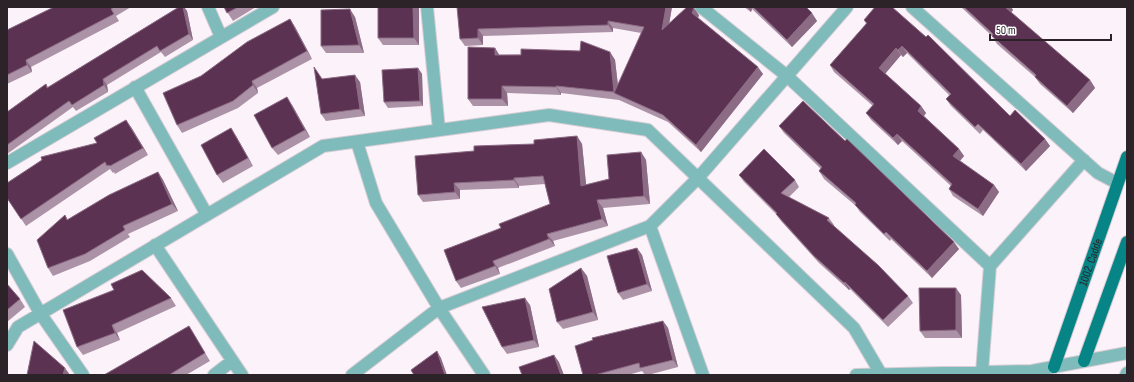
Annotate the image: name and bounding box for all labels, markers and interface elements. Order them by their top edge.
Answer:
scale bar [990,16,1111,42]
text: 50 m [996,23,1016,38]
street label: 1002. Cadde [1075,236,1106,288]

